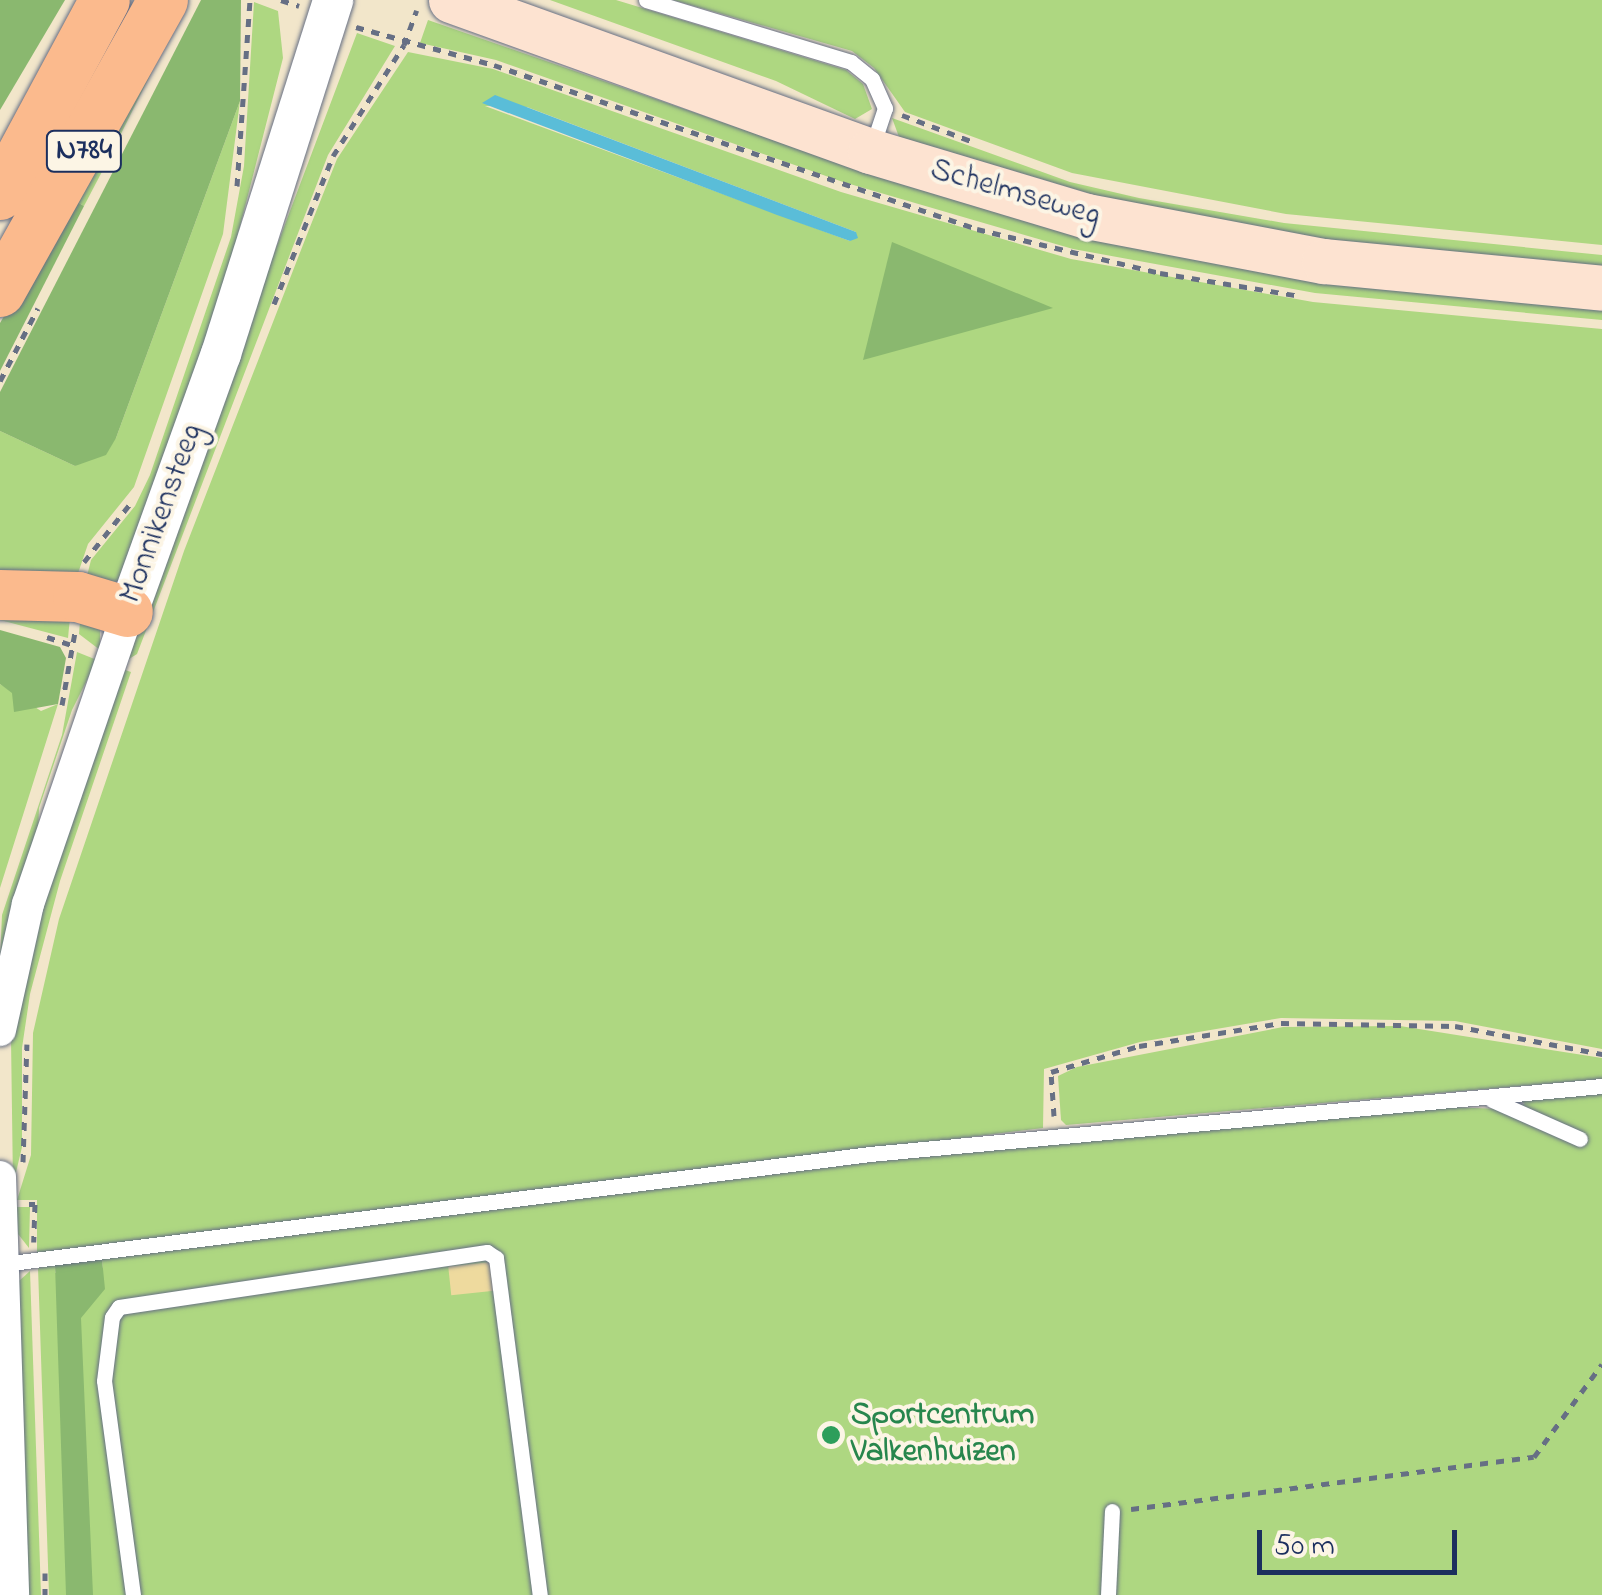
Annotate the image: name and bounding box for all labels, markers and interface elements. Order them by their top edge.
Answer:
road number: N784 [44,126,124,176]
street label: Schelmseweg [926,151,1104,237]
street label: Monnikensteeg [113,419,213,609]
place label: Sportcentrum Valkenhuizen [851,1398,1034,1473]
marker: Sportcentrum Valkenhuizen [820,1424,842,1446]
scale bar [1262,1510,1462,1572]
text: 50 m [1274,1525,1335,1569]

